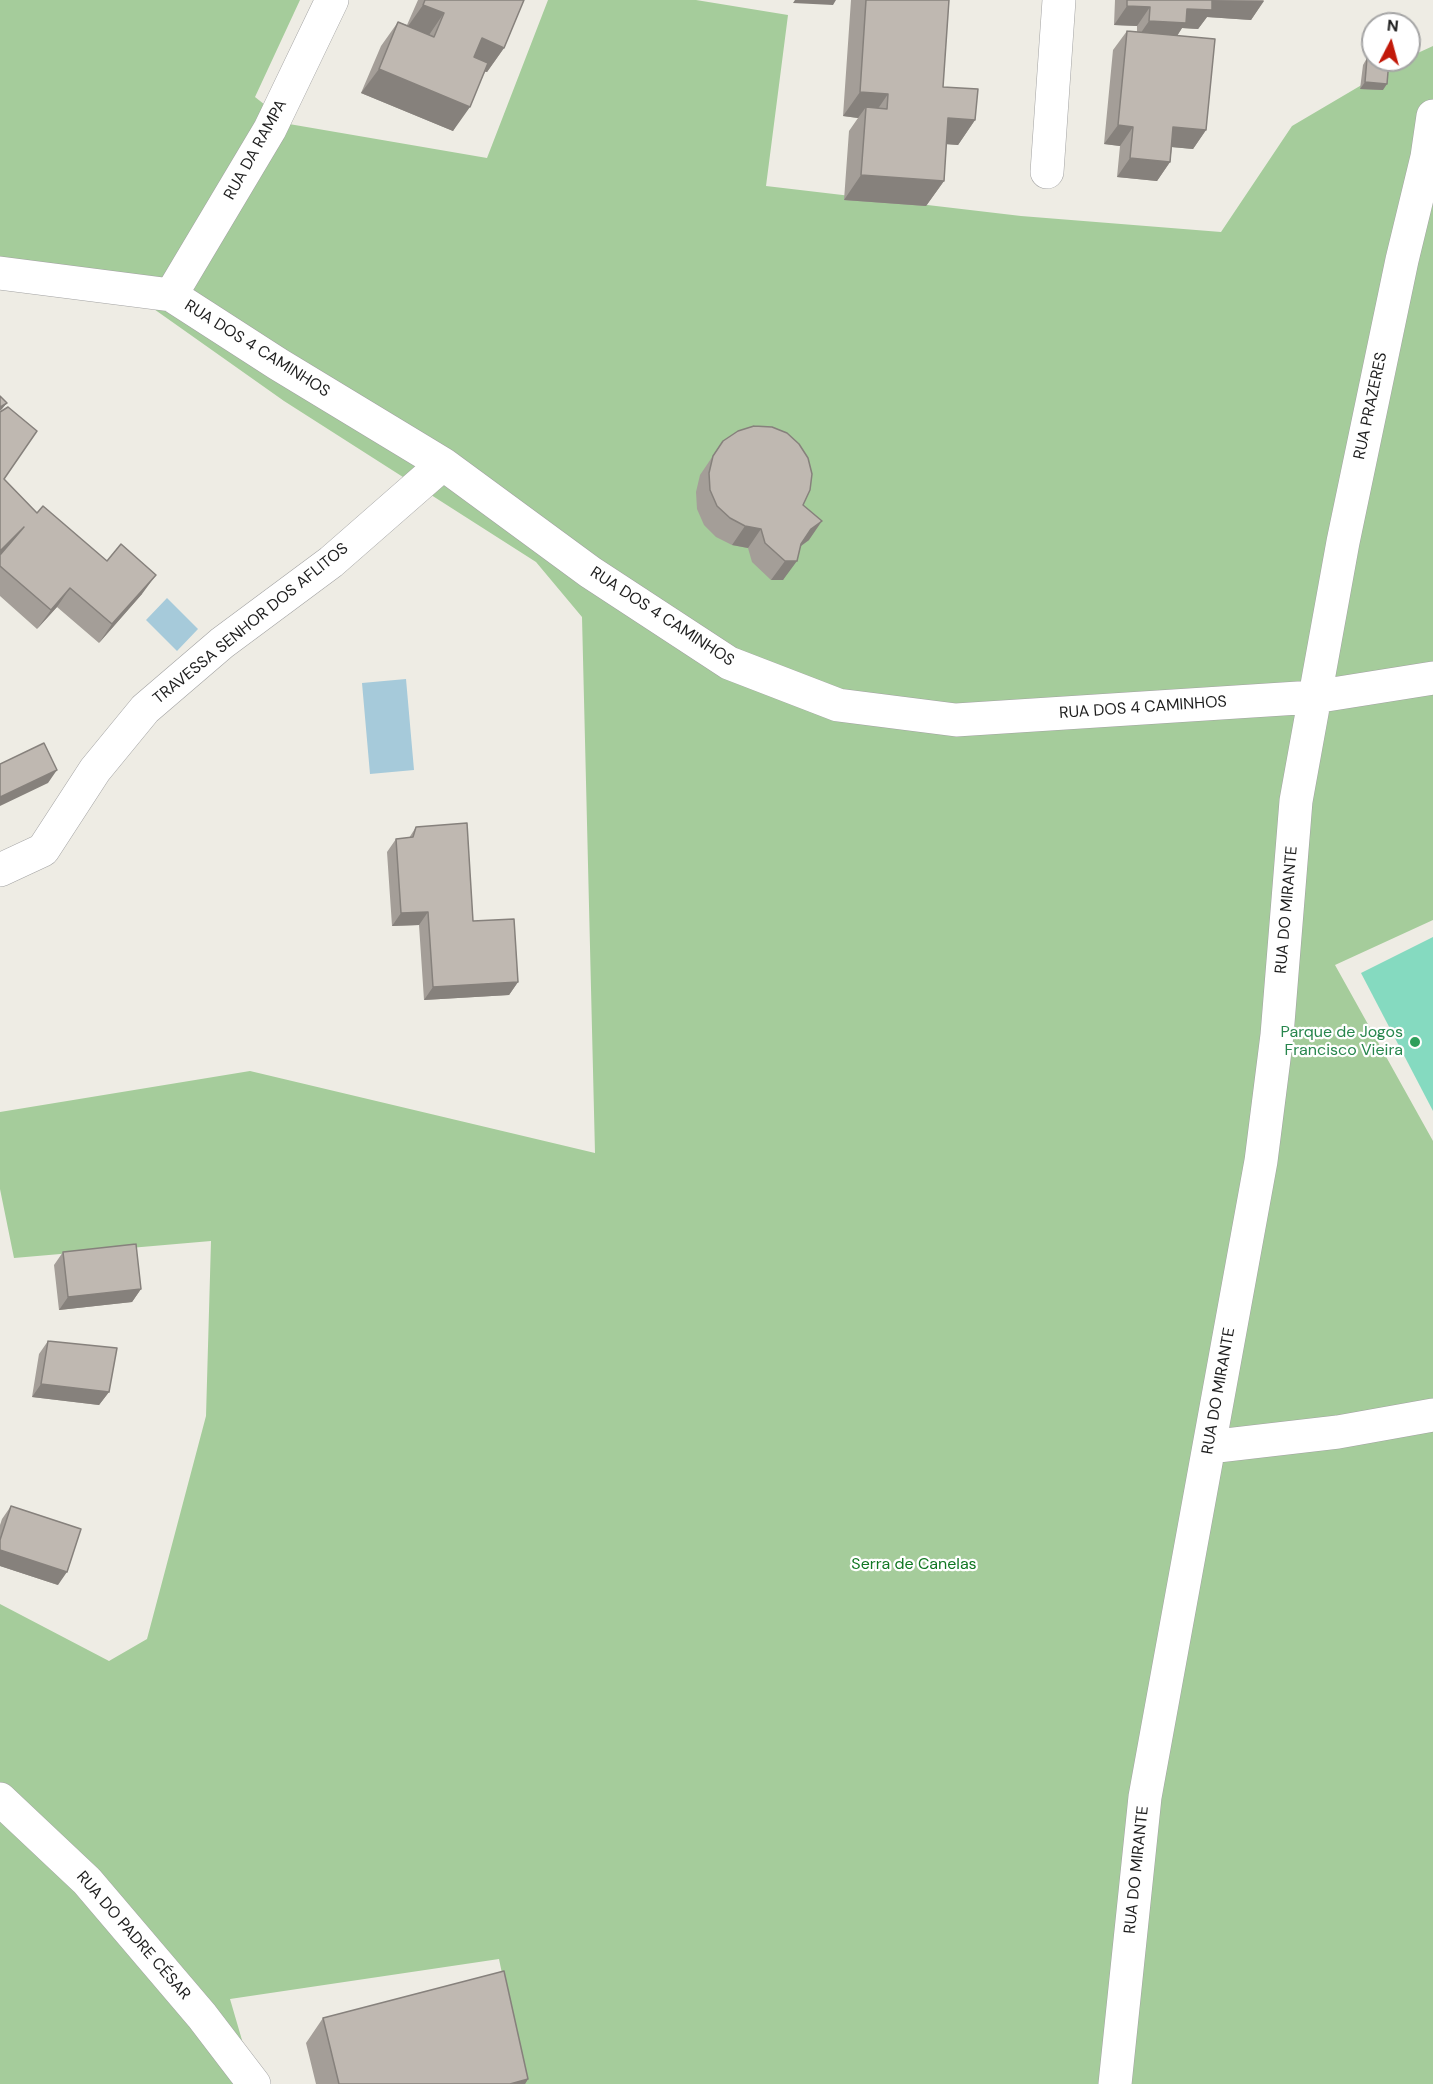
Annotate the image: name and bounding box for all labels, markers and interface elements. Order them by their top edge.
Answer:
north arrow [1361,12,1421,72]
text: N [1386,15,1400,37]
street label: RUA DA RAMPA [221,97,291,203]
street label: RUA DOS 4 CAMINHOS [181,296,333,402]
street label: RUA PRAZERES [1350,351,1392,461]
street label: TRAVESSA SENHOR DOS AFLITOS [150,539,352,709]
street label: RUA DOS 4 CAMINHOS [586,563,738,671]
street label: RUA DOS 4 CAMINHOS [1059,693,1227,723]
street label: RUA DO MIRANTE [1272,845,1302,975]
place label: Parque de Jogos Francisco Vieira [1281,1023,1403,1061]
marker: Parque de Jogos Francisco Vieira [1408,1035,1422,1049]
street label: RUA DO MIRANTE [1198,1326,1240,1456]
park label: Serra de Canelas [851,1555,977,1575]
street label: RUA DO MIRANTE [1121,1805,1153,1935]
street label: RUA DO PADRE CÉSAR [72,1868,194,2004]

